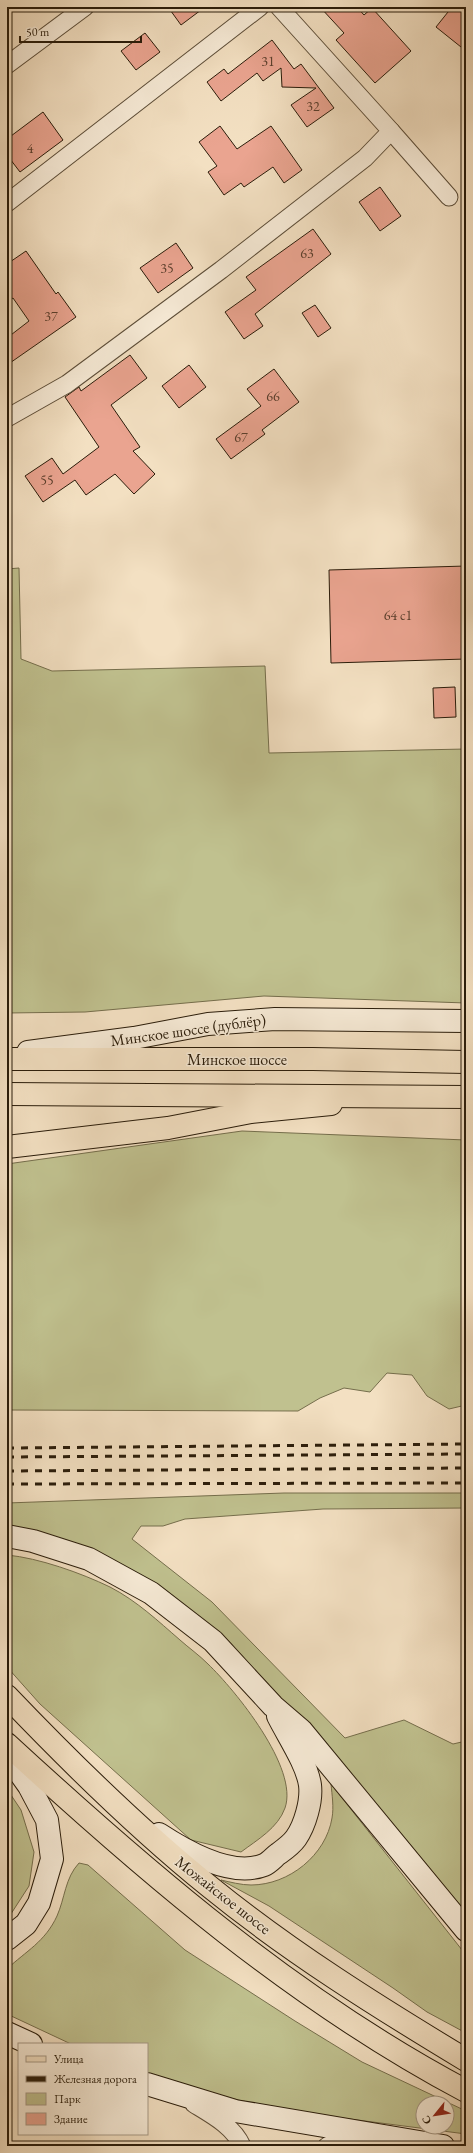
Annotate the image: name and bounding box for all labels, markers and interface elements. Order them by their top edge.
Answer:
scale bar [20,18,141,44]
text: 50 m [26,24,50,40]
house number: 31 [261,52,275,70]
house number: 32 [306,97,320,115]
house number: 4 [27,139,34,157]
house number: 63 [300,244,314,262]
house number: 35 [160,259,174,277]
house number: 37 [44,307,58,325]
house number: 66 [266,387,280,405]
house number: 67 [234,428,248,446]
house number: 55 [40,471,54,489]
house number: 64 с1 [384,606,412,624]
street label: Минское шоссе (дублёр) [109,1009,267,1051]
street label: Минское шоссе [187,1049,287,1070]
street label: Можайское шоссе [171,1851,275,1939]
legend [18,2043,148,2135]
text: Улица [53,2051,84,2067]
text: Железная дорога [53,2071,137,2087]
text: Парк [54,2091,81,2107]
north arrow [415,2095,455,2135]
text: Здание [54,2111,88,2127]
text: С [418,2113,434,2127]

